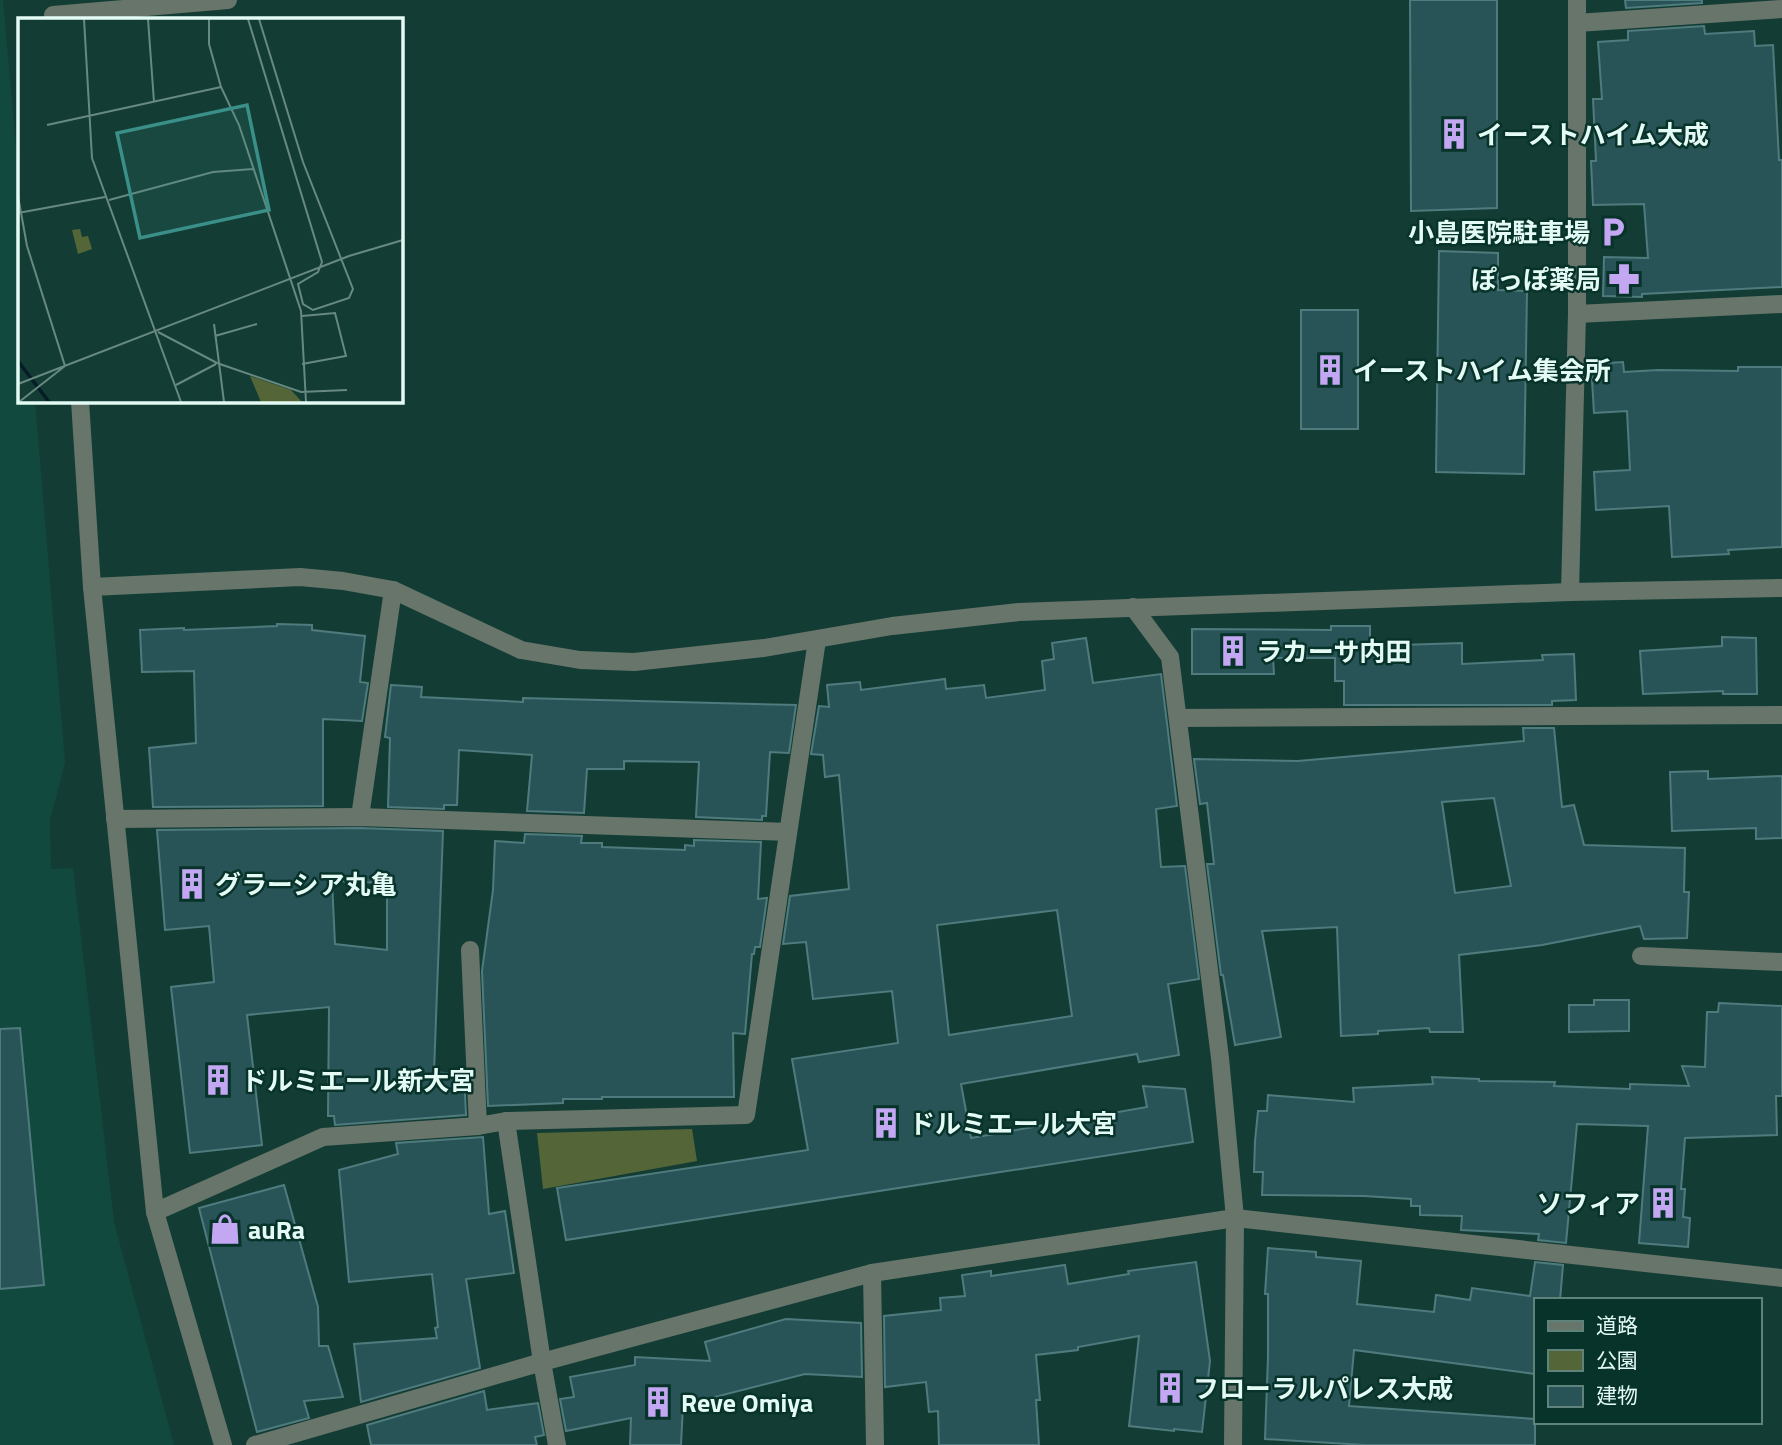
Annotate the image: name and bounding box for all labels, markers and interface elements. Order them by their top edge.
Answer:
inset map [18,18,402,402]
place label: イーストハイム大成 [1477,115,1709,154]
building icon: イーストハイム大成 [1437,117,1471,151]
place label: 小島医院駐車場 [1408,213,1590,252]
parking icon: 小島医院駐車場 [1596,215,1630,249]
place label: ぽっぽ薬局 [1471,260,1601,299]
pharmacy icon: ぽっぽ薬局 [1607,262,1641,296]
place label: イーストハイム集会所 [1353,351,1611,390]
building icon: イーストハイム集会所 [1313,353,1347,387]
place label: ラカーサ内田 [1256,632,1411,671]
building icon: ラカーサ内田 [1216,634,1250,668]
place label: グラーシア丸亀 [215,865,396,904]
building icon: グラーシア丸亀 [175,867,209,901]
place label: ドルミエール新大宮 [241,1061,475,1100]
building icon: ドルミエール新大宮 [201,1063,235,1097]
place label: ドルミエール大宮 [909,1104,1117,1143]
building icon: ドルミエール大宮 [869,1106,903,1140]
place label: ソフィア [1537,1184,1640,1223]
building icon: ソフィア [1646,1186,1680,1220]
place label: auRa [248,1210,305,1249]
shop icon: auRa [208,1212,242,1246]
legend [1534,1298,1761,1424]
text: 道路 [1596,1309,1638,1341]
text: 公園 [1596,1344,1638,1376]
place label: フローラルパレス大成 [1193,1369,1453,1408]
building icon: フローラルパレス大成 [1153,1371,1187,1405]
text: 建物 [1596,1379,1638,1411]
place label: Reve Omiya [681,1383,813,1422]
building icon: Reve Omiya [641,1385,675,1419]

